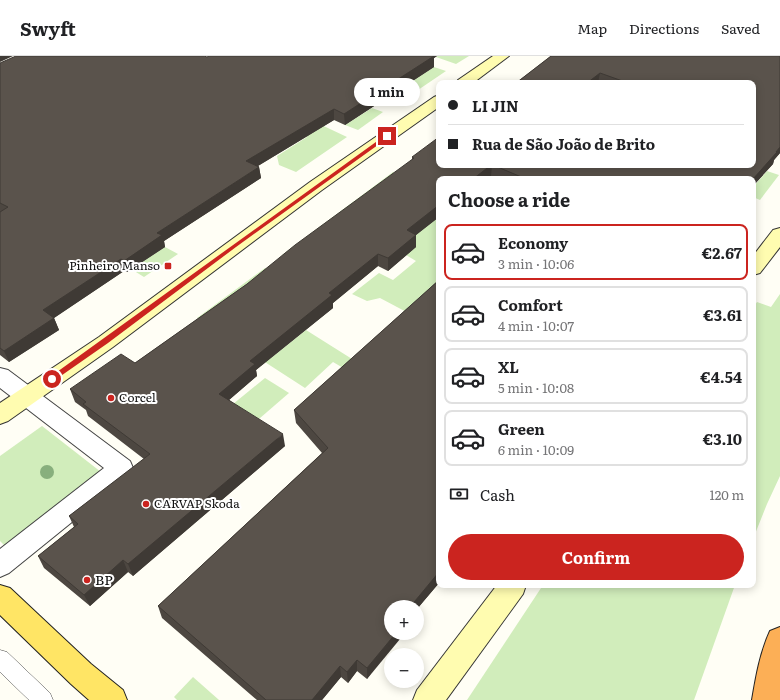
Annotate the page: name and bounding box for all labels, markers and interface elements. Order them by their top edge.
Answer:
text: Swyft [20,14,76,42]
text: Map [577,18,607,38]
text: Directions [629,18,699,38]
text: Saved [721,18,760,38]
callout: 1 min [354,78,420,106]
text: 1 min [370,82,404,101]
text: LI JIN [472,94,518,117]
route end [378,127,396,145]
text: Rua de São João de Brito [472,132,655,155]
text: Choose a ride [448,186,570,213]
text: Economy [498,231,568,254]
icon: car [450,234,486,270]
text: €2.67 [702,241,742,264]
text: 3 min · 10:06 [498,254,574,273]
place label: Pinheiro Manso [69,256,160,274]
marker: Pinheiro Manso [163,261,173,271]
text: Comfort [498,293,563,316]
icon: car [450,296,486,332]
text: €3.61 [703,303,742,326]
text: 4 min · 10:07 [498,316,574,335]
text: XL [498,355,519,378]
icon: car [450,358,486,394]
text: €4.54 [700,365,742,388]
route start [43,370,61,388]
text: 5 min · 10:08 [498,378,574,397]
place label: Corcel [119,388,156,406]
marker: Corcel [106,393,116,403]
text: Green [498,417,545,440]
icon: car [450,420,486,456]
text: €3.10 [703,427,742,450]
text: 6 min · 10:09 [498,440,574,459]
icon: cash [448,483,470,505]
text: Cash [480,483,515,506]
text: 120 m [709,485,744,504]
place label: CARVAP Skoda [154,494,240,512]
marker: CARVAP Skoda [141,499,151,509]
button: Confirm [448,534,744,580]
place label: BP [95,569,113,589]
marker: BP [82,575,92,585]
map controls [384,600,424,688]
button: + [384,600,424,640]
button: − [384,648,424,688]

